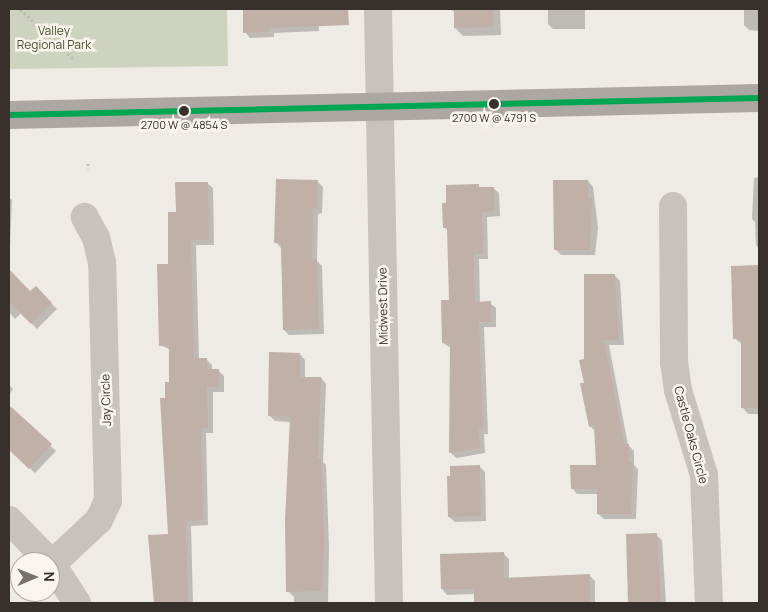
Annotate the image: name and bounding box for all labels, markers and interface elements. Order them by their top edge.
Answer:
park label: Valley Regional Park [17,24,91,52]
marker: 2700 W @ 4791 S [489,99,499,109]
marker: 2700 W @ 4854 S [179,106,189,116]
place label: 2700 W @ 4791 S [452,111,536,125]
place label: 2700 W @ 4854 S [141,118,227,132]
street label: Midwest Drive [375,267,391,345]
street label: Jay Circle [98,374,114,426]
street label: Castle Oaks Circle [671,385,711,485]
north arrow [10,552,60,602]
text: N [40,572,59,582]

